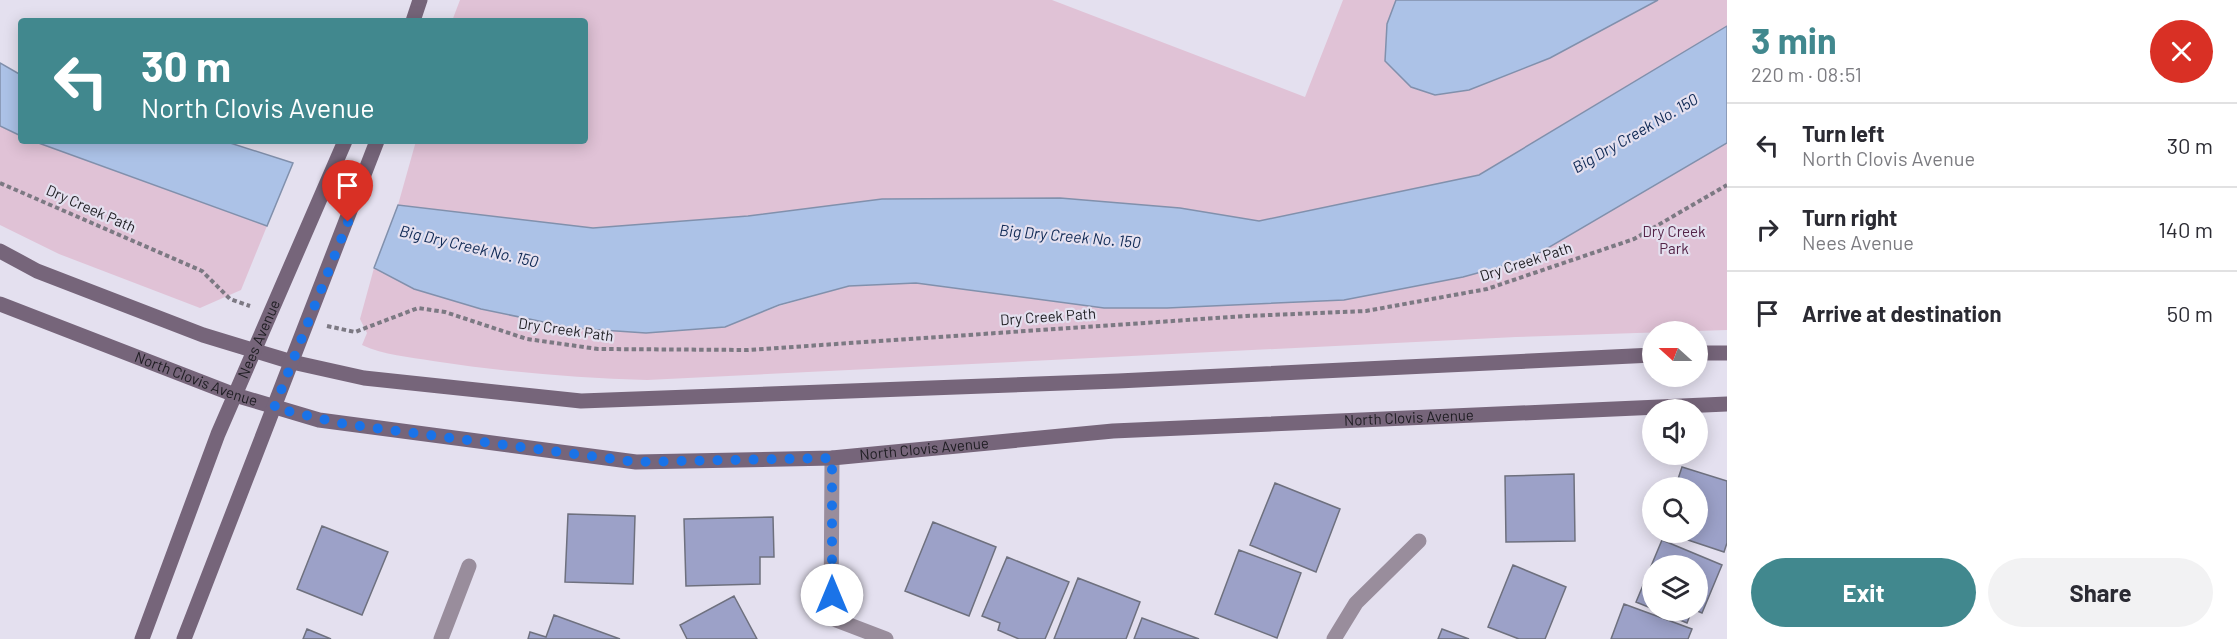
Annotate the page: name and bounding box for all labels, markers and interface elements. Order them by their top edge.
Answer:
text: 3 min [1751,18,1837,61]
button: close [2150,20,2213,83]
text: 30 m [141,40,231,90]
icon: left [42,42,120,120]
text: 220 m · 08:51 [1751,62,1862,86]
water label: Big Dry Creek No. 150 [1569,89,1701,176]
text: North Clovis Avenue [141,91,375,123]
text: Turn left [1802,120,1885,146]
icon: left [1751,129,1784,162]
text: 30 m [2167,132,2213,158]
text: North Clovis Avenue [1802,146,1975,170]
pin [322,160,373,222]
icon: arrive [331,169,364,202]
street label: Dry Creek Path [44,180,139,236]
text: Turn right [1802,204,1897,230]
icon: right [1751,213,1784,246]
text: 140 m [2158,216,2213,242]
water label: Big Dry Creek No. 150 [398,220,541,271]
water label: Big Dry Creek No. 150 [999,220,1142,251]
park label: Dry Creek Park [1642,222,1706,257]
text: Nees Avenue [1802,230,1914,254]
street label: Dry Creek Path [1477,238,1574,284]
street label: Nees Avenue [233,297,283,381]
icon: arrive [1751,297,1784,330]
text: Arrive at destination [1802,300,2001,326]
text: 50 m [2167,300,2213,326]
street label: Dry Creek Path [999,304,1096,328]
street label: Dry Creek Path [517,313,615,345]
north arrow [1642,321,1708,387]
map controls [1642,321,1708,621]
street label: North Clovis Avenue [132,347,260,409]
button: sound [1642,399,1708,465]
street label: North Clovis Avenue [1344,405,1474,429]
street label: North Clovis Avenue [858,433,990,463]
button: search [1642,477,1708,543]
button: layers [1642,555,1708,621]
button: Exit [1751,558,1976,627]
button: Share [1988,558,2213,627]
position arrow [800,563,864,627]

